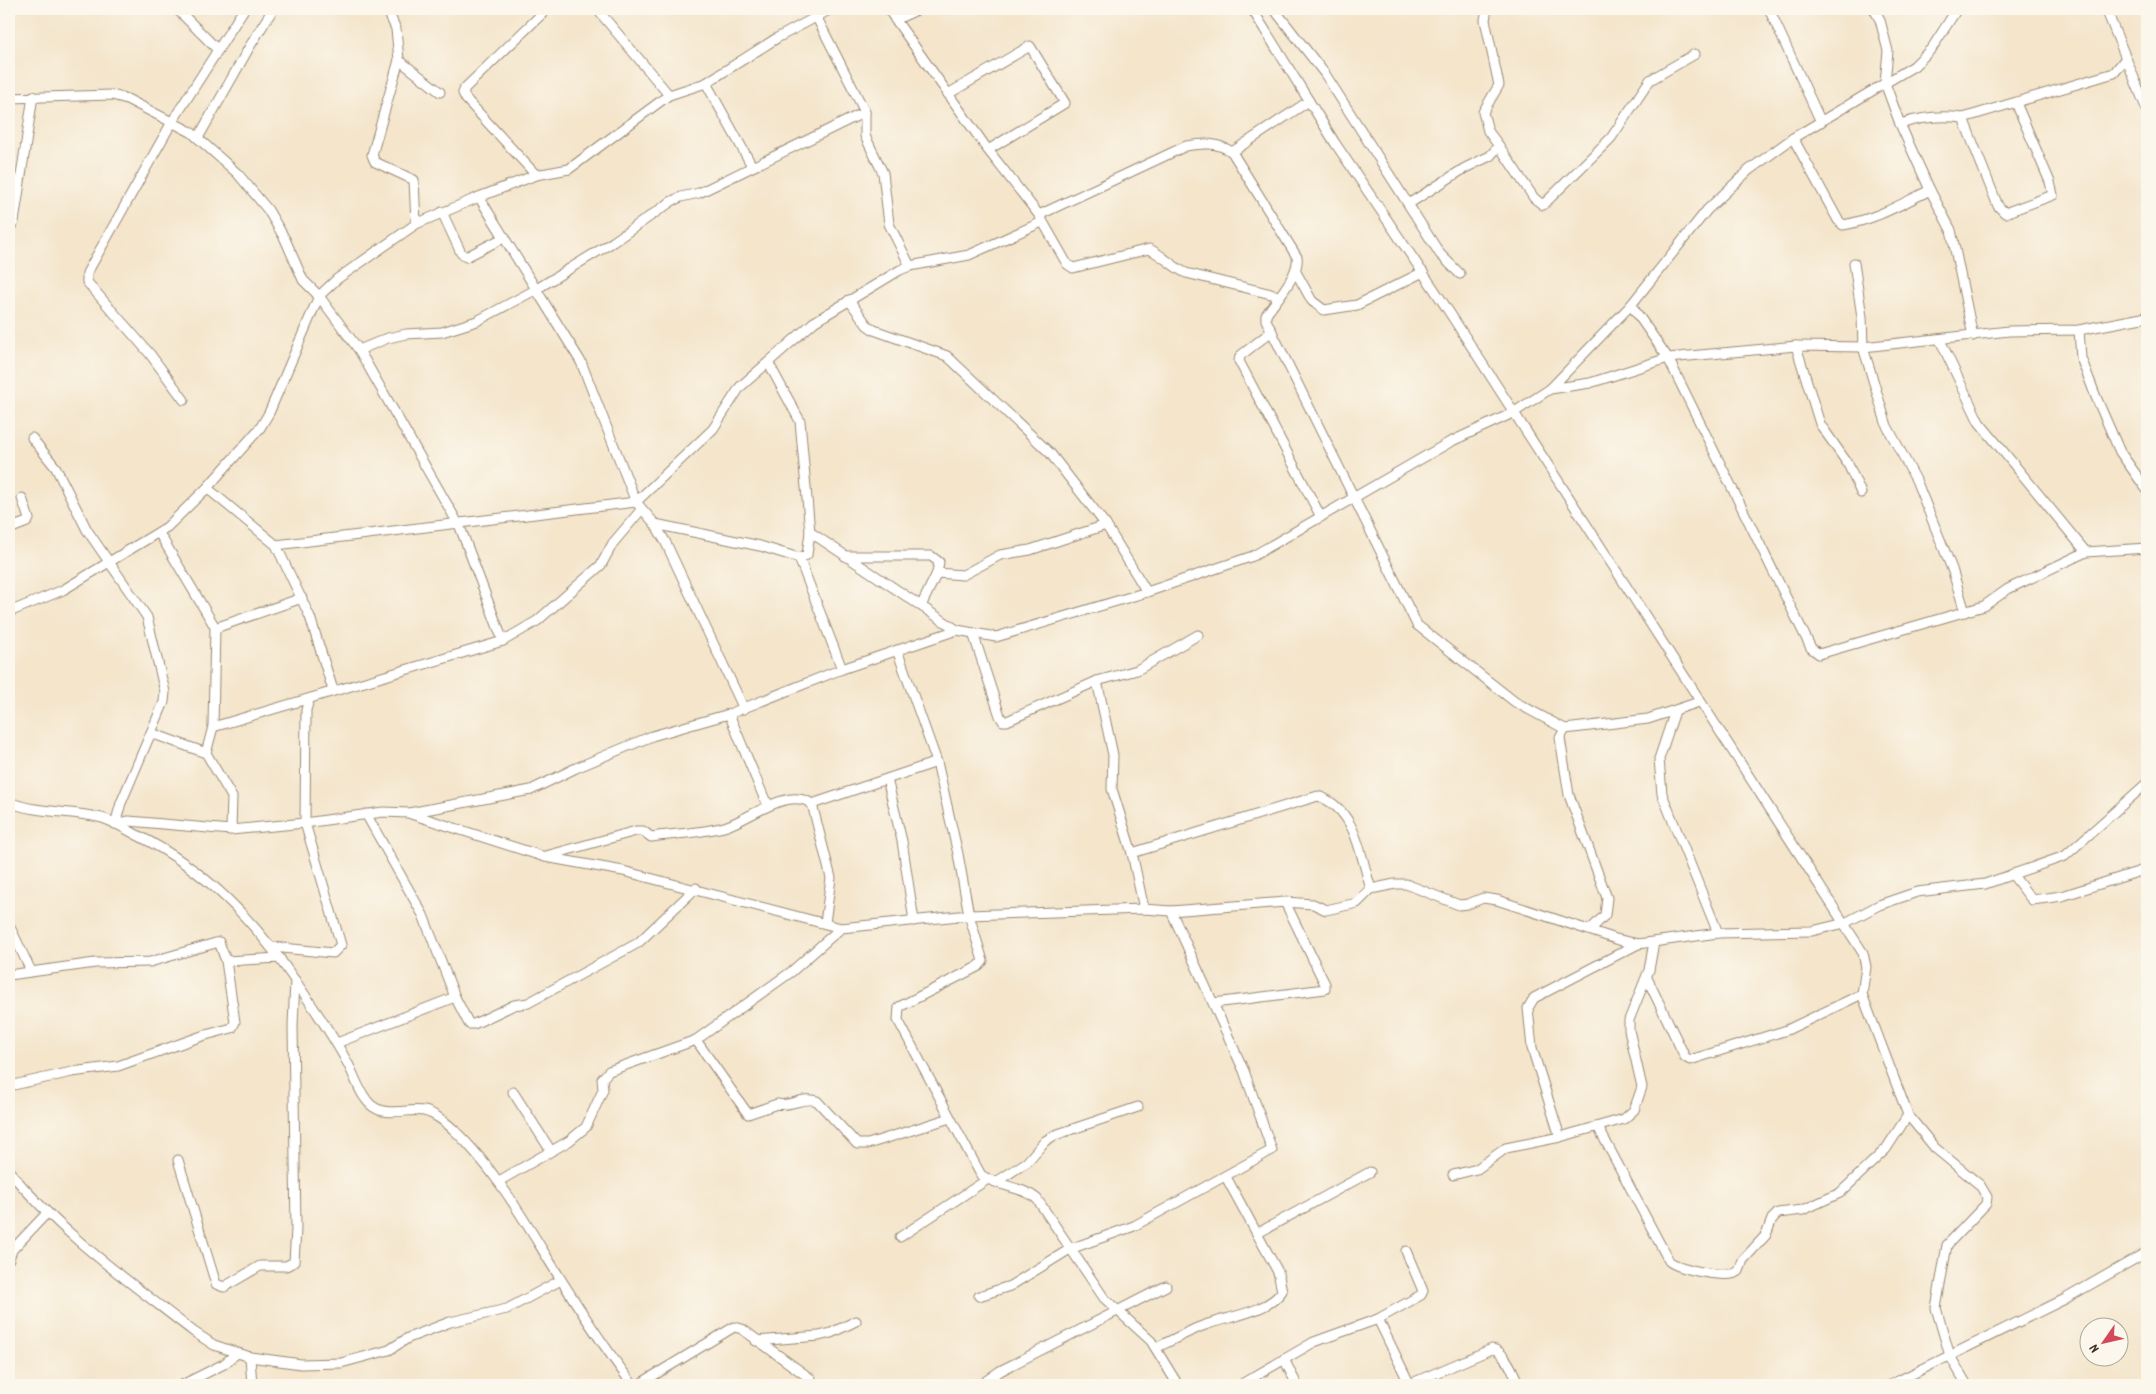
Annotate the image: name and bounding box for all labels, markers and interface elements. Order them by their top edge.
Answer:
north arrow [2078,1316,2128,1366]
text: N [2085,1340,2105,1357]

